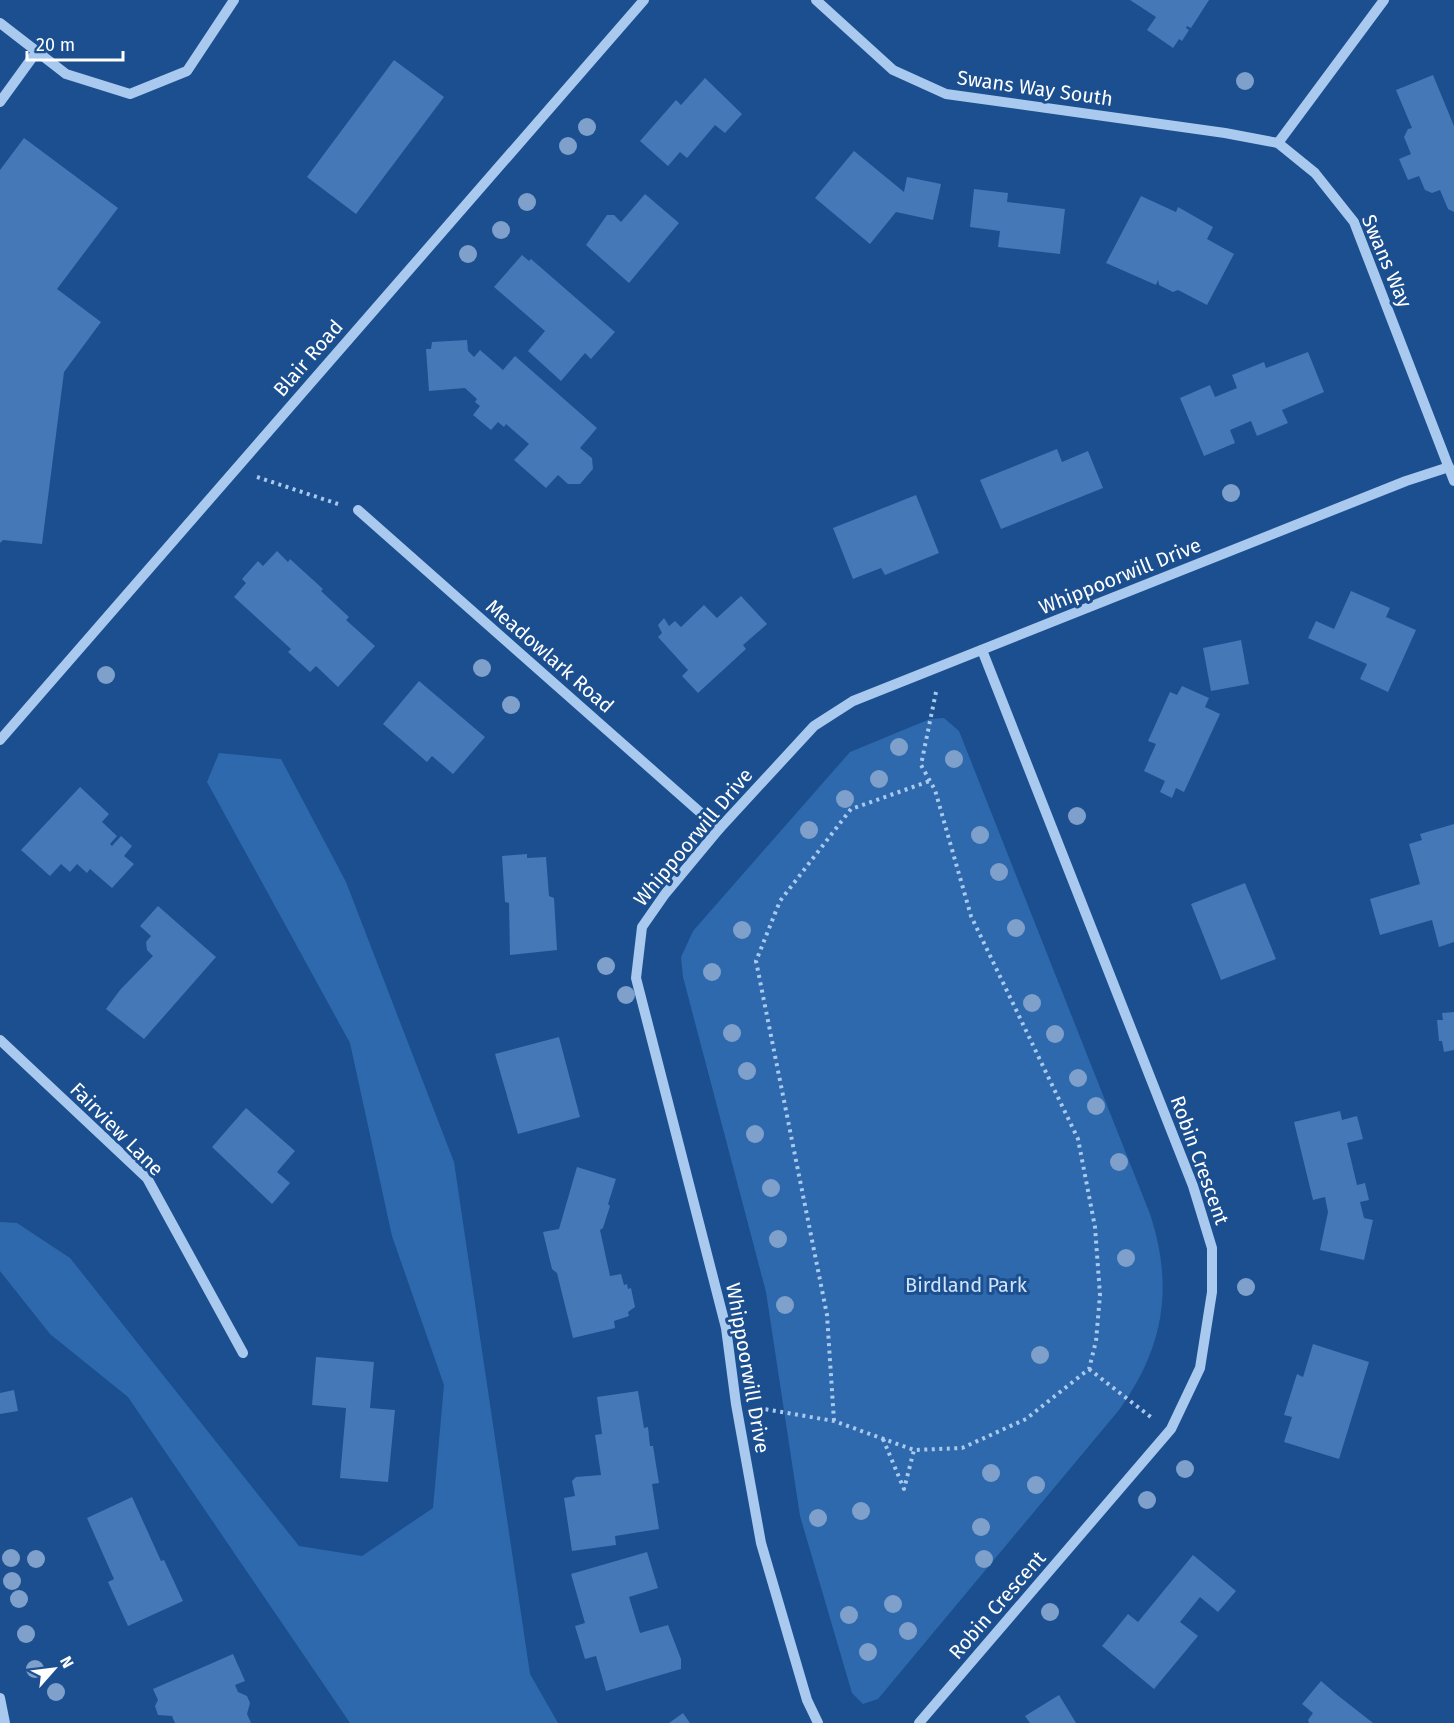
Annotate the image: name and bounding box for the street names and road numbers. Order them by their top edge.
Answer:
street label: Swans Way South [956,65,1114,111]
street label: Swans Way [1357,211,1417,311]
street label: Blair Road [268,315,348,401]
street label: Whippoorwill Drive [1035,533,1205,619]
street label: Meadowlark Road [481,594,619,718]
street label: Whippoorwill Drive [628,763,758,911]
street label: Fairview Lane [65,1077,169,1181]
street label: Robin Crescent [1166,1092,1235,1228]
street label: Whippoorwill Drive [721,1281,775,1455]
street label: Robin Crescent [944,1545,1051,1664]

